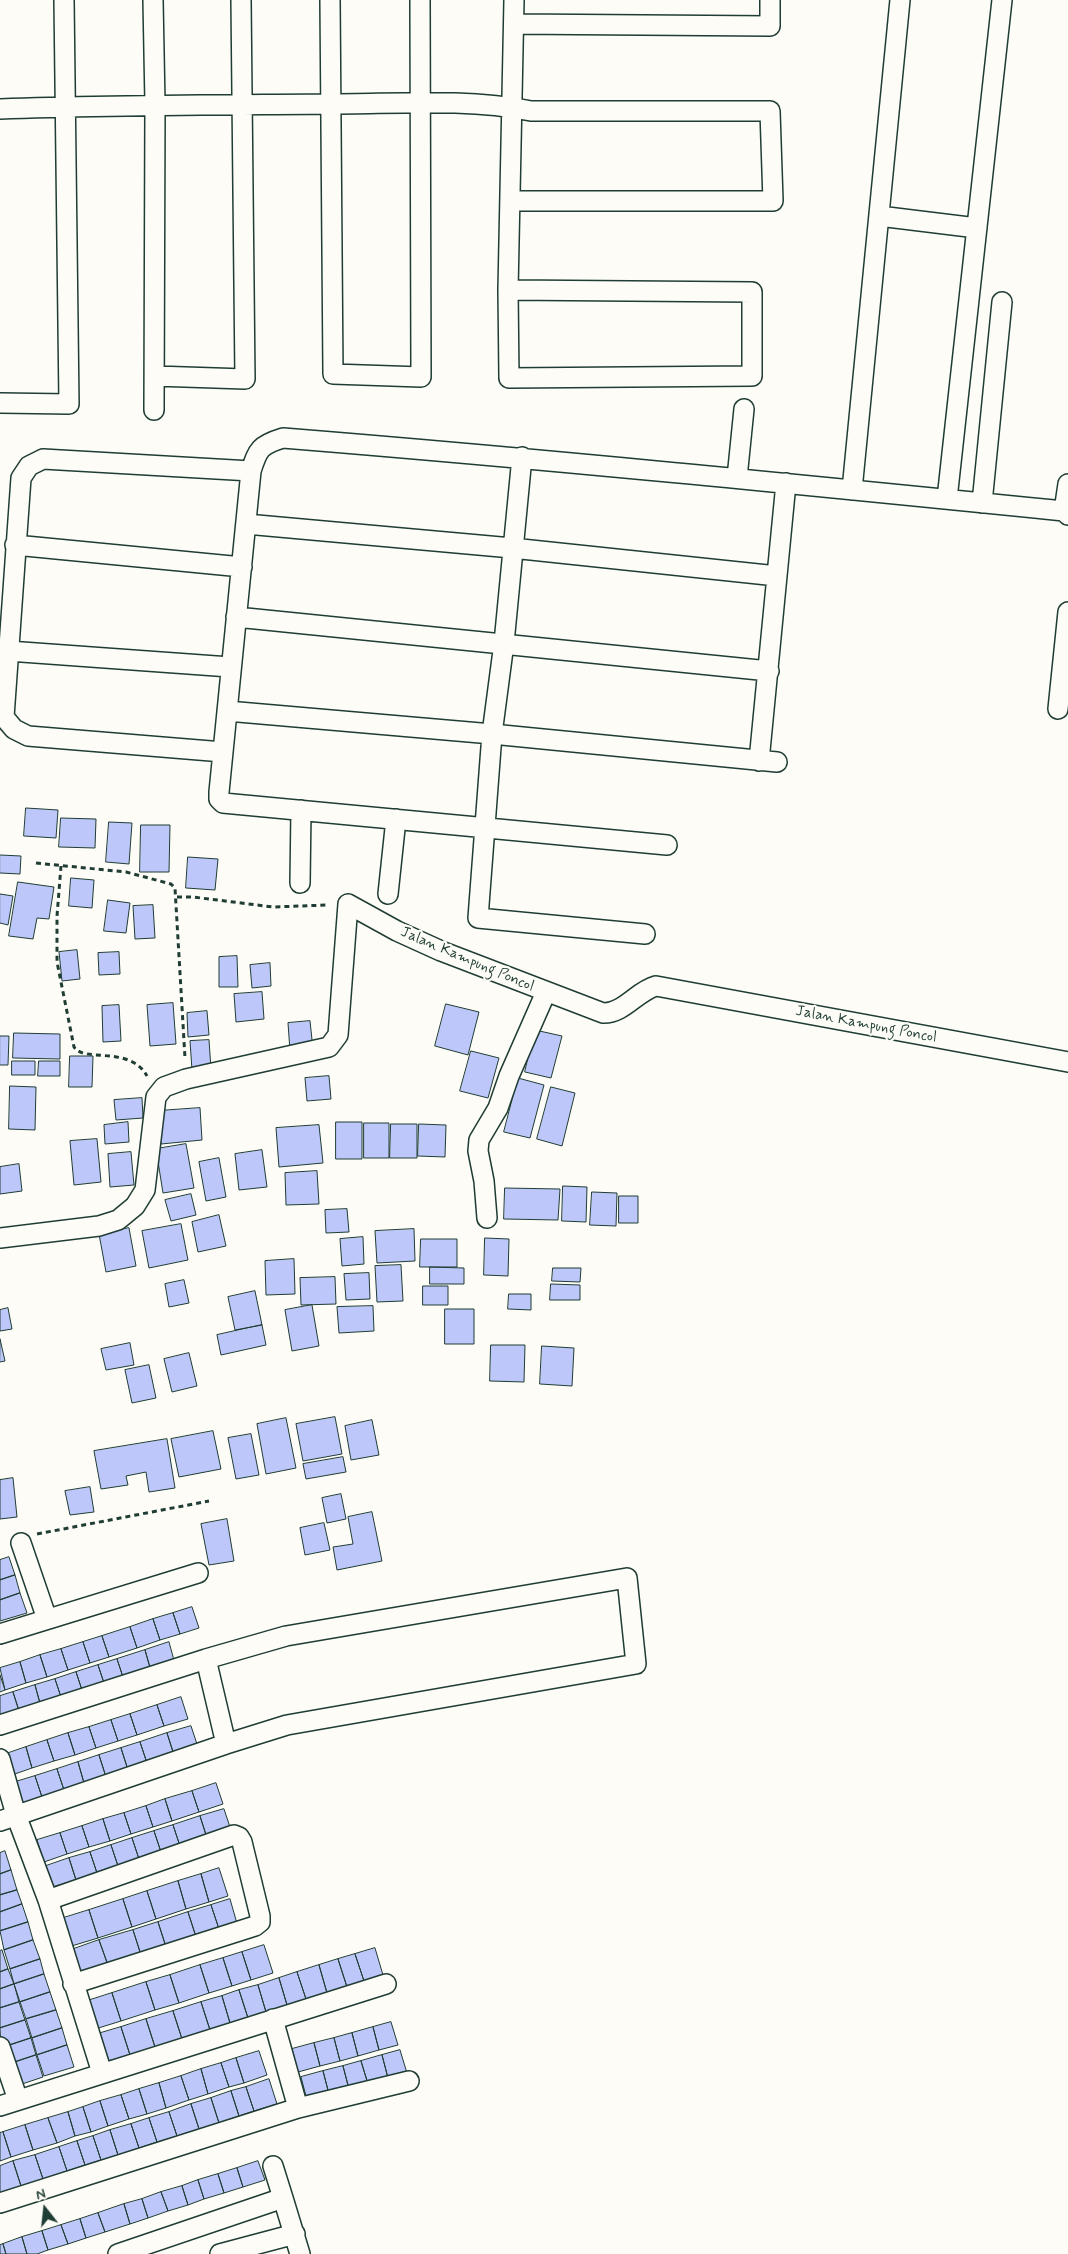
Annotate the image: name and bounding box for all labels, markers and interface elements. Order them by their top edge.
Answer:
street label: Jalan Kampung Poncol [397,924,537,996]
street label: Jalan Kampung Poncol [794,1002,938,1048]
north arrow [20,2184,70,2234]
text: N [34,2185,48,2205]

